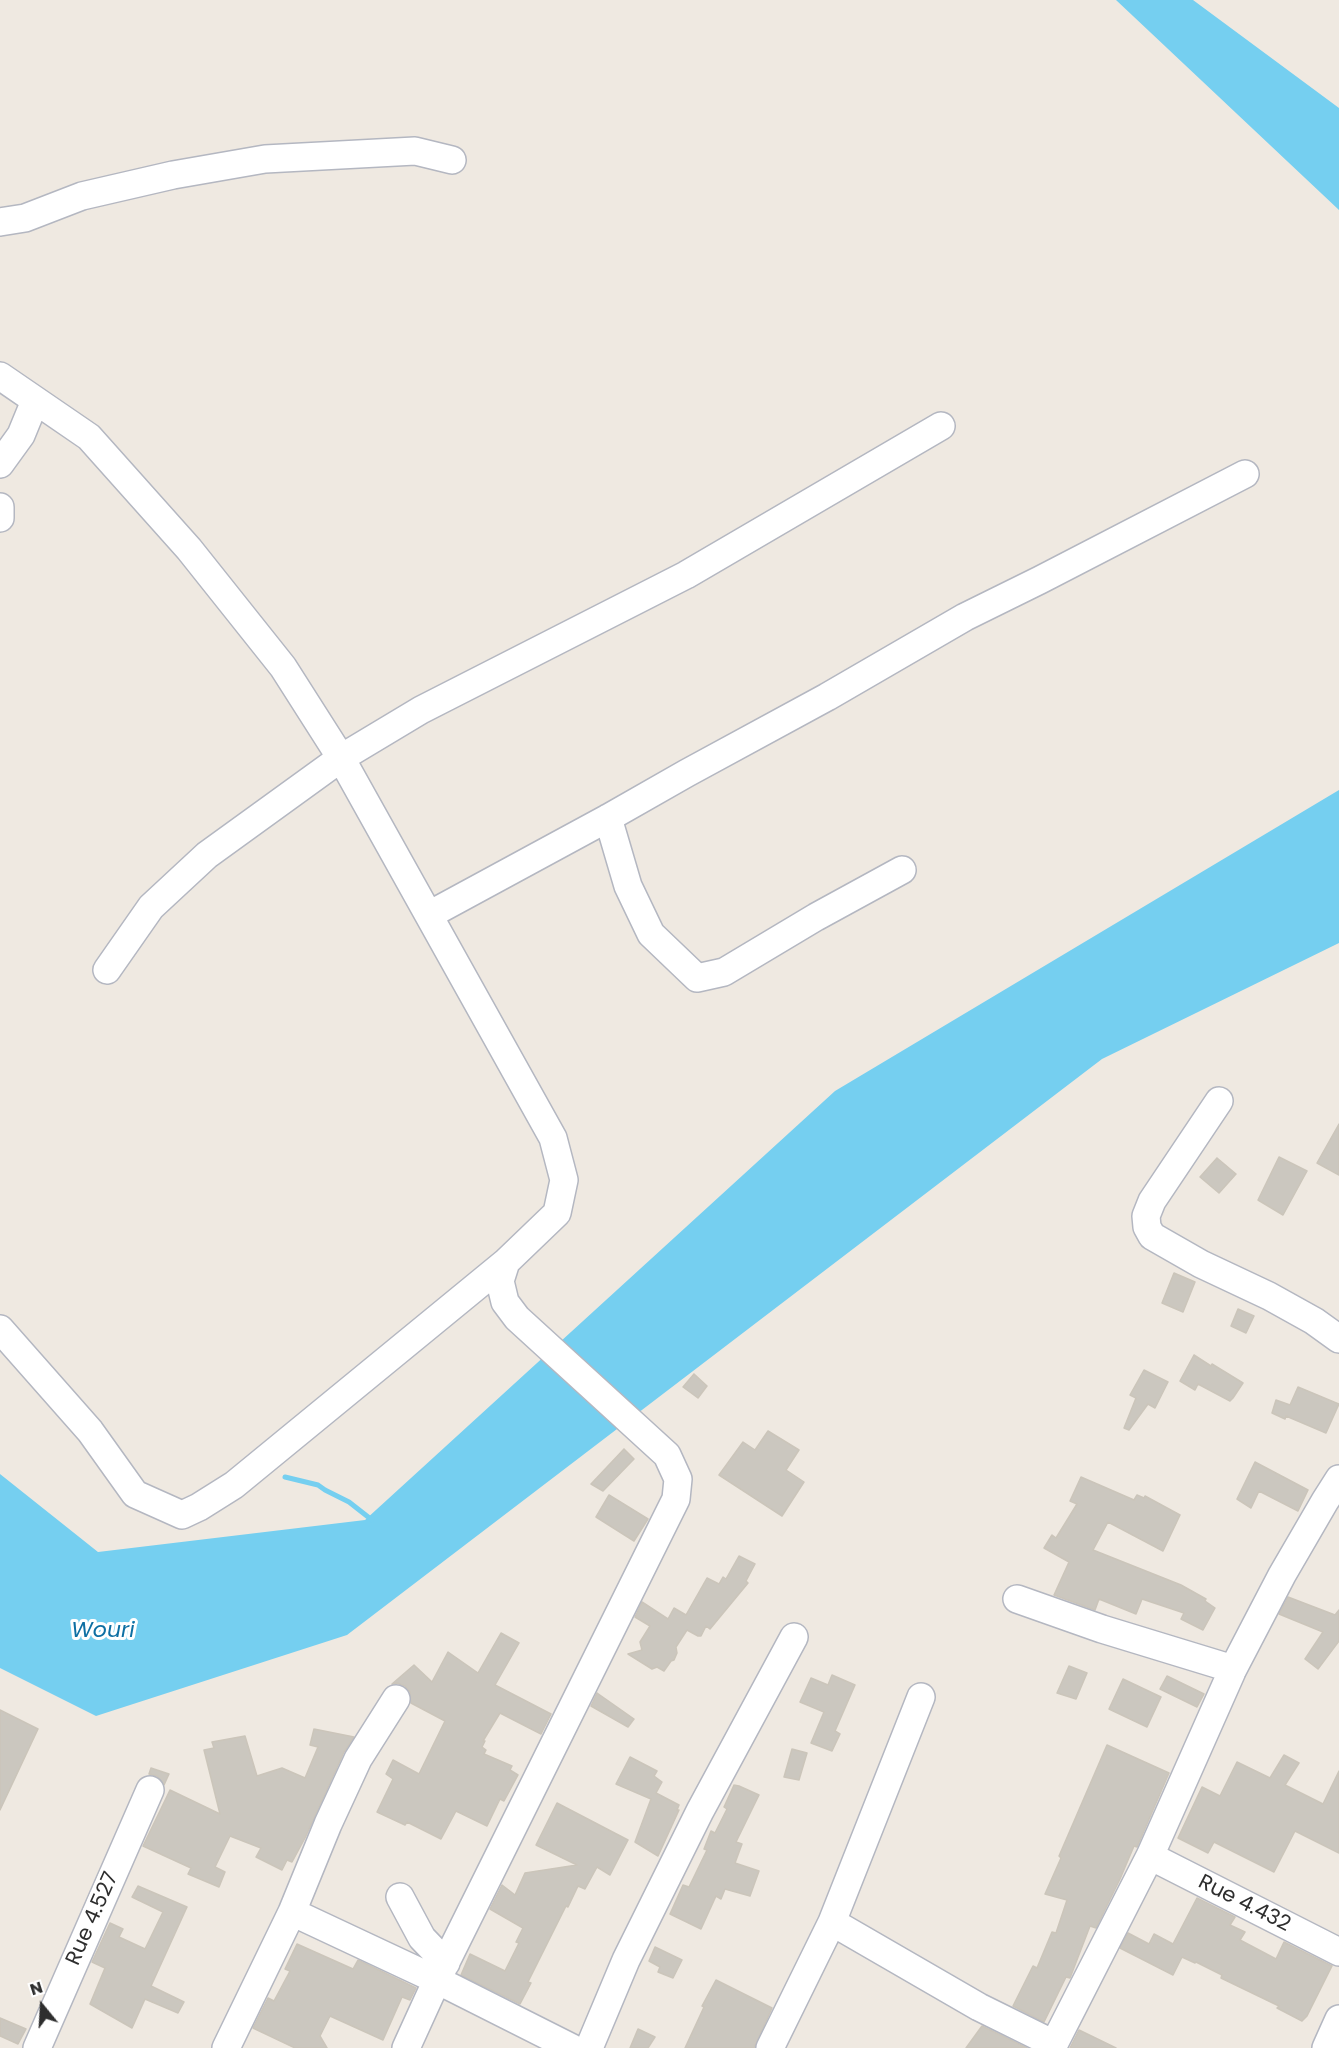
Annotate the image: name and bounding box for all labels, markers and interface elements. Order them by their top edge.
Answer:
water label: Wouri [71,1618,135,1644]
street label: Rue 4.527 [61,1869,125,1969]
street label: Rue 4.432 [1194,1870,1294,1938]
north arrow [12,1976,72,2036]
text: N [27,1976,46,2001]

